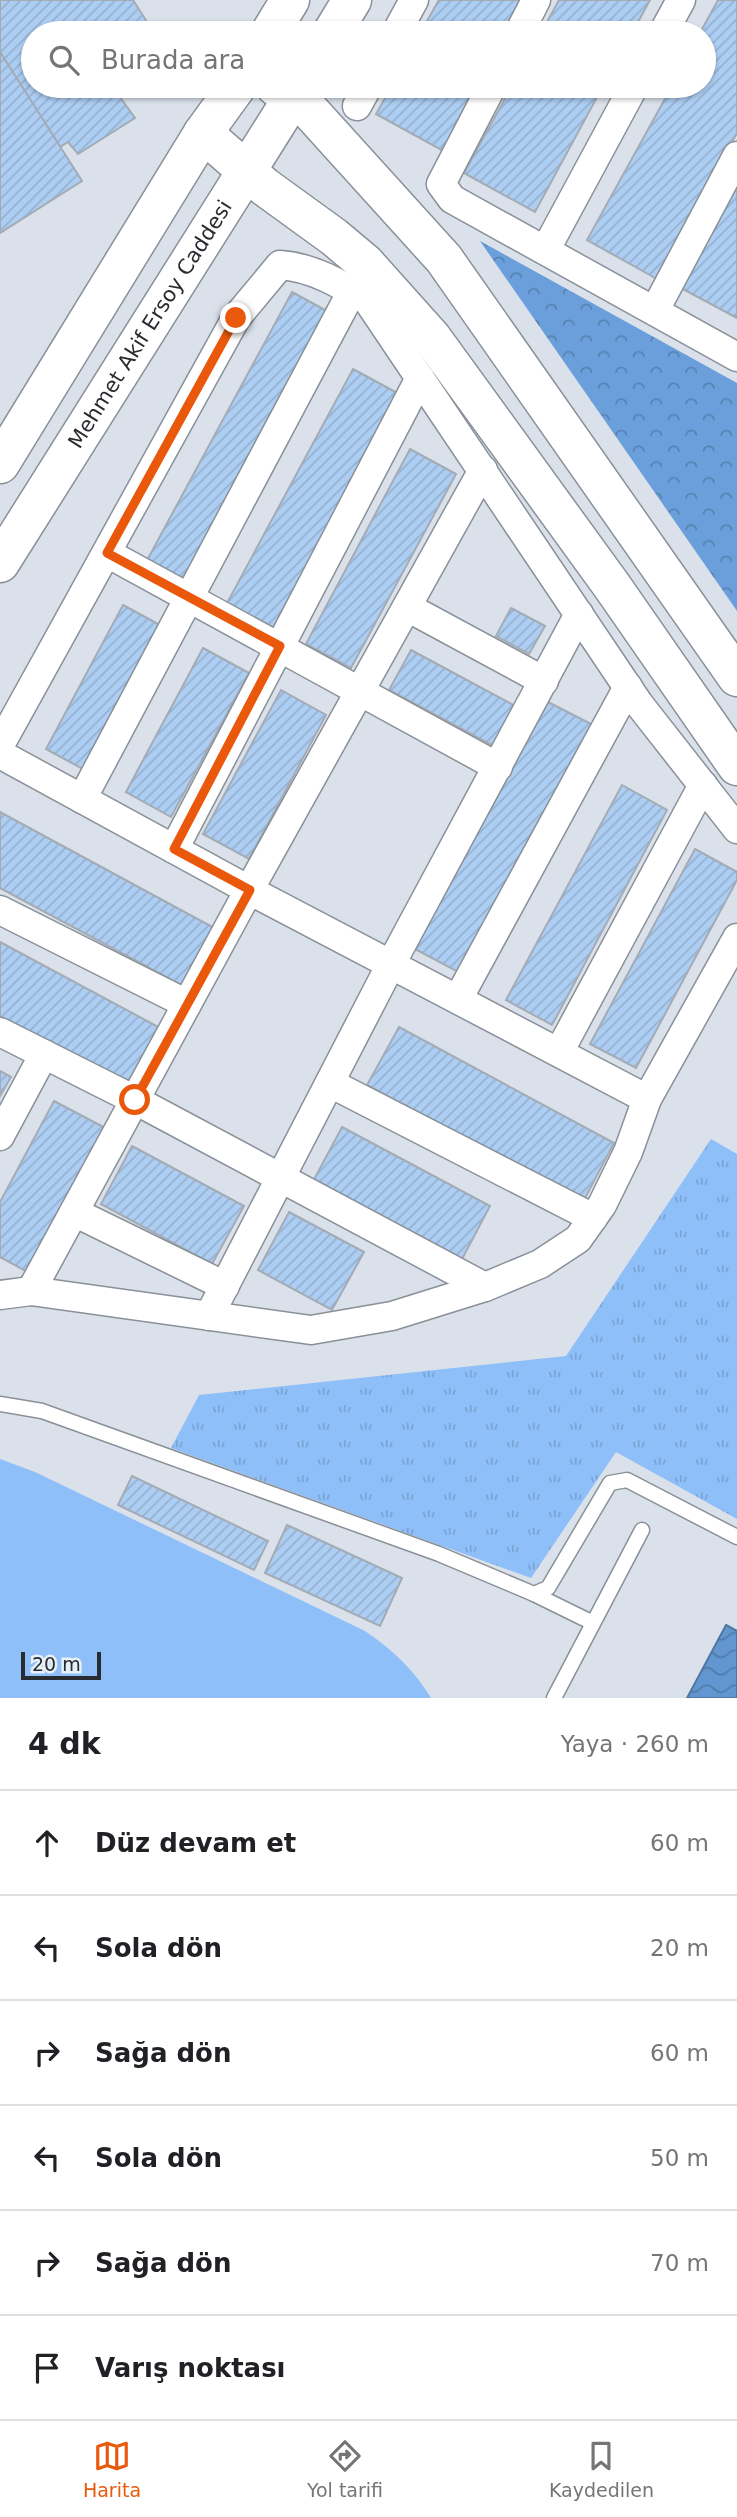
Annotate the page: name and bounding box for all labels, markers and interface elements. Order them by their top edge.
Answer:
search box [21,21,716,98]
icon: search [45,41,83,79]
text: Burada ara [101,45,245,75]
street label: Mehmet Akif Ersoy Caddesi [63,196,237,453]
route end [220,302,251,333]
route start [119,1084,150,1115]
scale bar [21,1649,102,1681]
text: 20 m [32,1653,81,1675]
text: 4 dk [28,1726,101,1761]
text: Yaya · 260 m [561,1731,709,1757]
icon: ahead [28,1824,66,1862]
text: Düz devam et [95,1828,296,1858]
text: 60 m [650,1830,709,1856]
icon: left [28,1929,66,1967]
text: Sola dön [95,1933,222,1963]
text: 20 m [650,1935,709,1961]
icon: right [28,2034,66,2072]
text: Sağa dön [95,2038,231,2068]
text: 60 m [650,2040,709,2066]
icon: left [28,2139,66,2177]
text: Sola dön [95,2143,222,2173]
text: 50 m [650,2145,709,2171]
icon: right [28,2244,66,2282]
text: Sağa dön [95,2248,231,2278]
text: 70 m [650,2250,709,2276]
icon: arrive [28,2349,66,2387]
text: Varış noktası [95,2353,286,2383]
tab: Harita [83,2437,141,2501]
tab: Yol tarifi [307,2437,383,2501]
tab: Kaydedilen [549,2437,654,2501]

